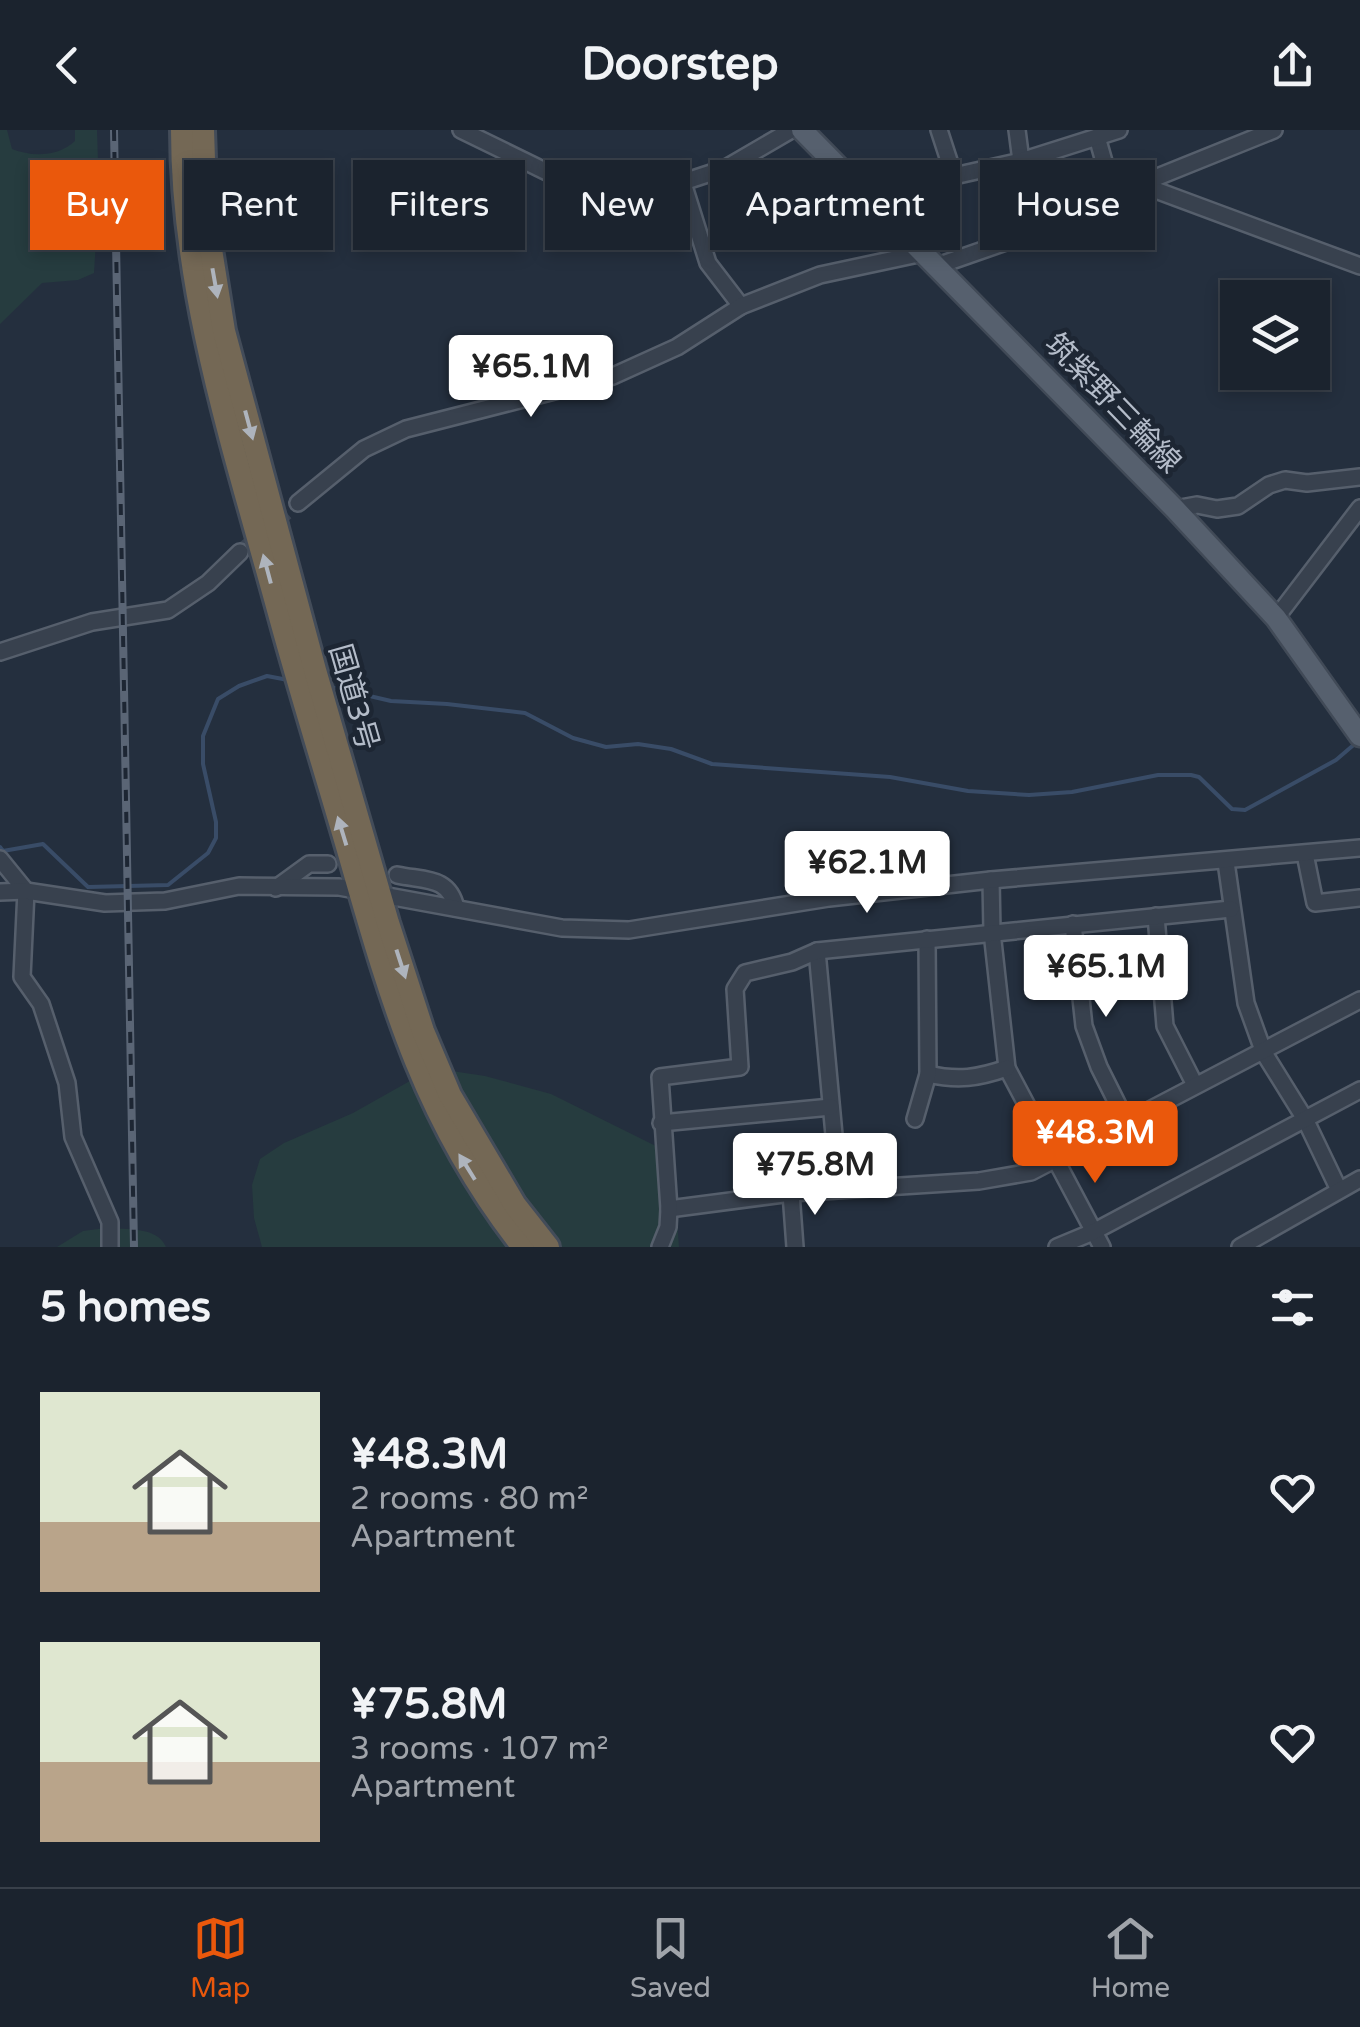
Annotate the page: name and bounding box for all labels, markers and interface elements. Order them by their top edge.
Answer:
icon: back [40,38,95,93]
text: Doorstep [581,38,779,92]
icon: share [1265,38,1320,93]
chip: Buy [30,160,164,250]
chip: Rent [184,160,333,250]
chip: Filters [353,160,525,250]
chip: New [545,160,690,250]
chip: Apartment [710,160,960,250]
chip: House [980,160,1155,250]
one-way arrow [208,268,223,299]
map controls [1220,280,1330,390]
button: layers [1220,280,1330,390]
street label: 筑紫野三輪線 [1037,326,1188,481]
pin: ¥65.1M [450,335,612,420]
text: ¥65.1M [471,348,591,386]
one-way arrow [241,410,257,441]
one-way arrow [259,554,274,584]
street label: 国道3号 [321,640,386,755]
one-way arrow [334,815,349,846]
pin: ¥62.1M [786,831,948,916]
text: ¥62.1M [807,844,927,882]
pin: ¥65.1M [1025,935,1187,1020]
text: ¥65.1M [1046,948,1166,986]
one-way arrow [395,949,410,979]
pin: ¥48.3M [1014,1101,1176,1186]
text: ¥48.3M [1035,1114,1155,1152]
pin: ¥75.8M [734,1133,896,1218]
text: ¥75.8M [755,1146,875,1184]
one-way arrow [459,1153,477,1181]
icon: filters [1265,1280,1320,1335]
text: 5 homes [40,1282,211,1333]
text: ¥48.3M [350,1429,508,1480]
icon: home [120,1432,240,1552]
icon: heart [1265,1465,1320,1520]
text: 2 rooms · 80 m² [350,1480,589,1518]
text: Apartment [350,1518,515,1556]
text: ¥75.8M [350,1679,508,1730]
icon: home [120,1682,240,1802]
icon: heart [1265,1715,1320,1770]
text: 3 rooms · 107 m² [350,1730,609,1768]
text: Apartment [350,1768,515,1806]
tab: Map [190,1911,250,2005]
tab: Saved [630,1911,711,2005]
tab: Home [1091,1911,1170,2005]

